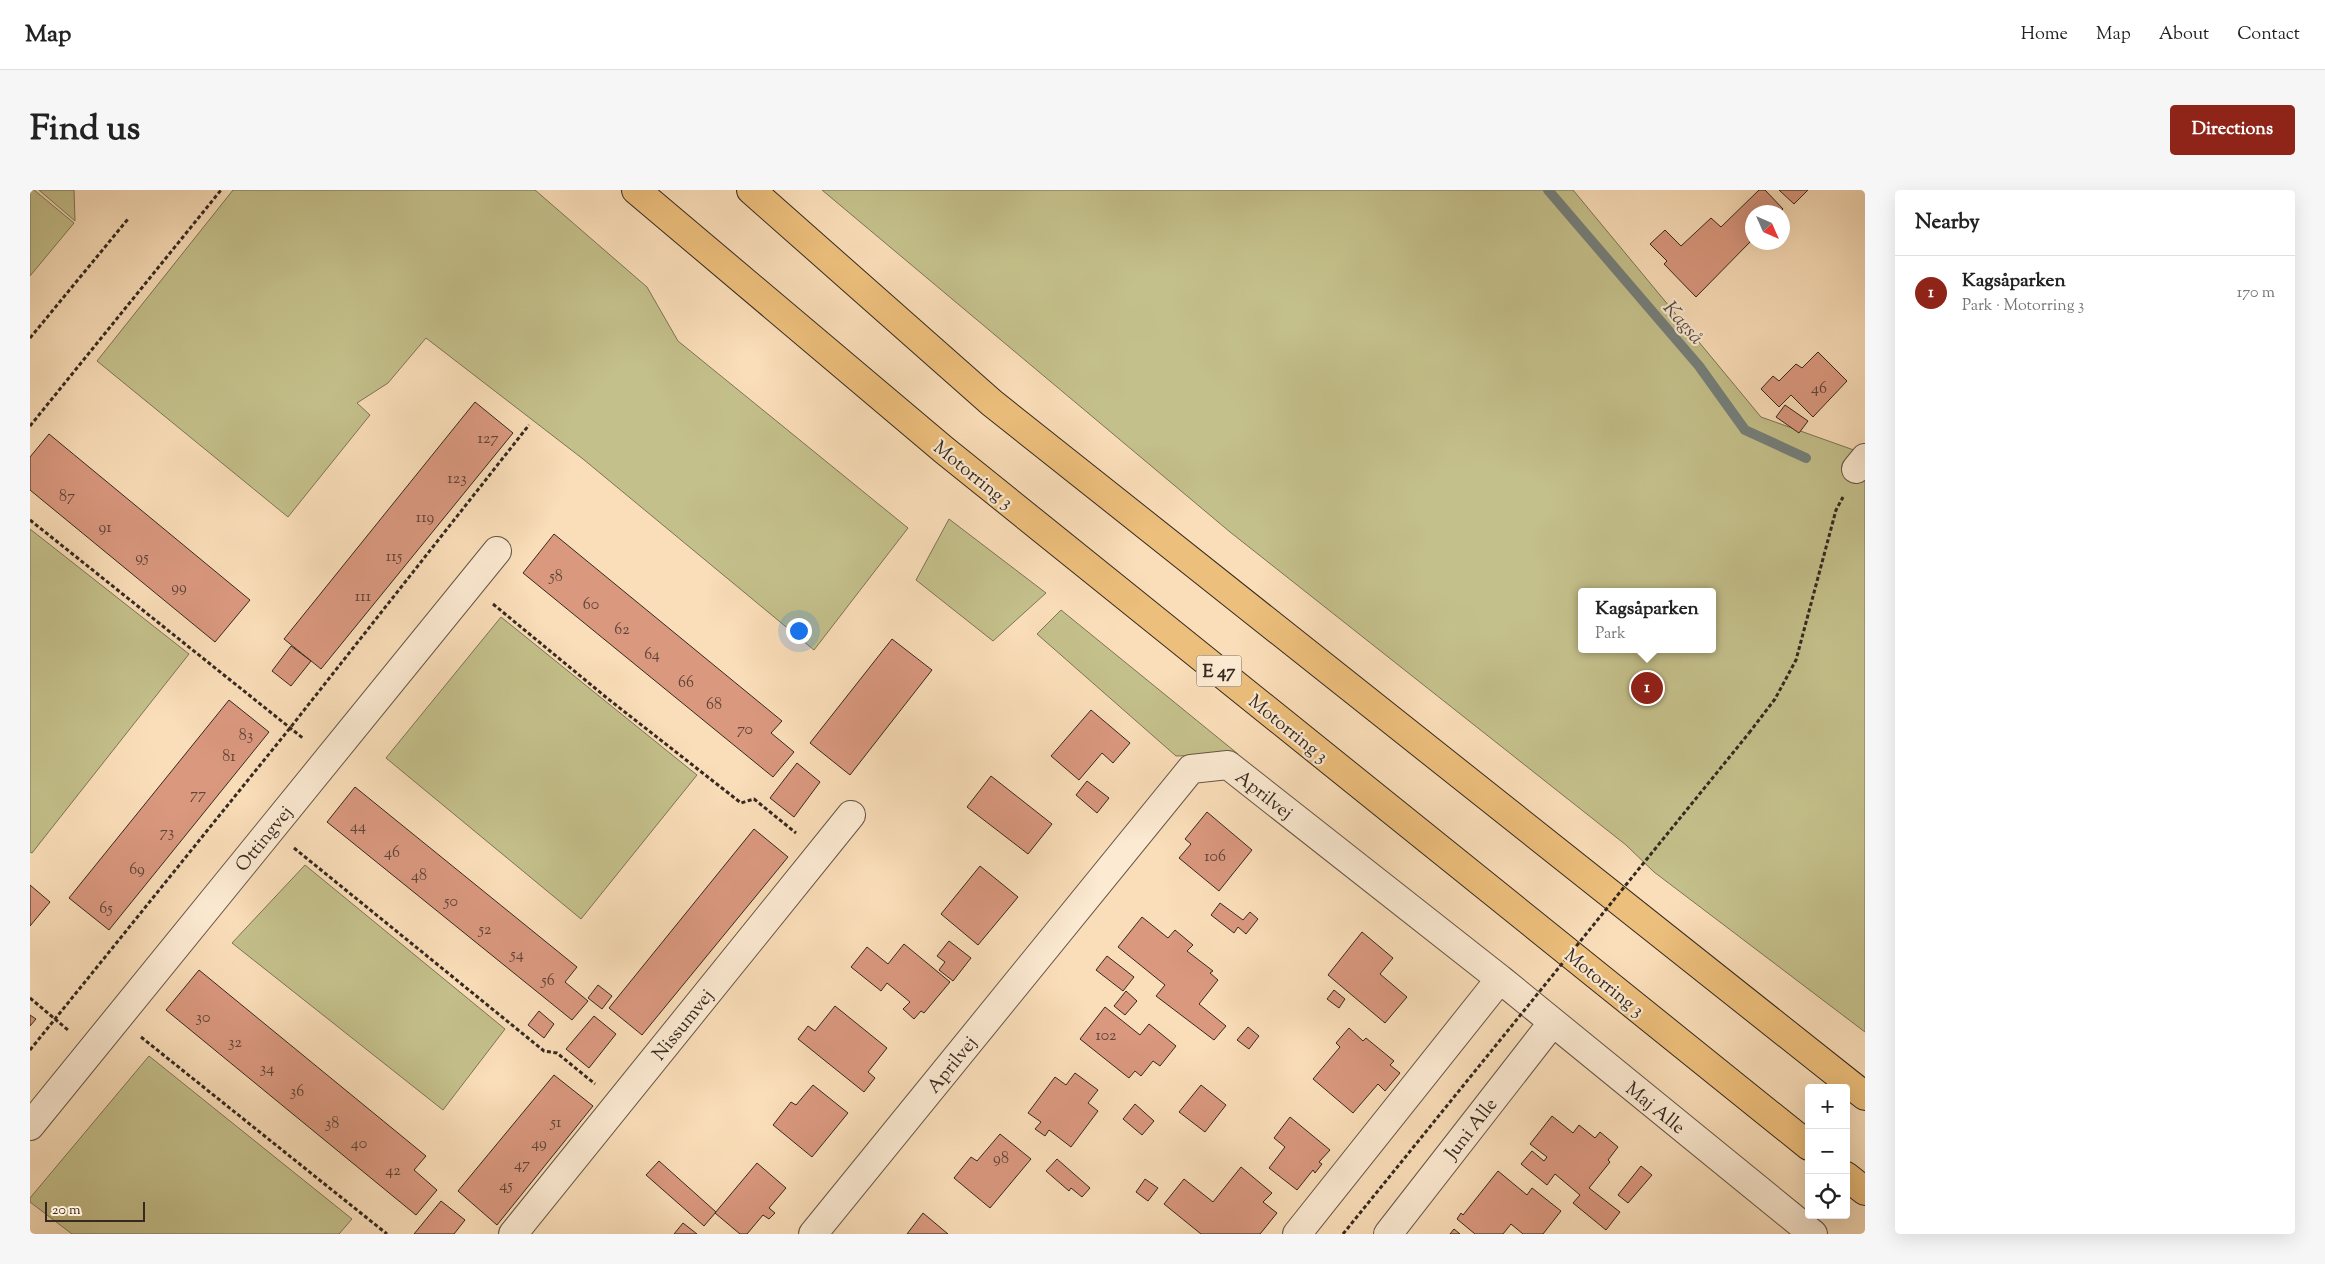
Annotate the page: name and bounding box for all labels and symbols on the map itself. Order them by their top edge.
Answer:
north arrow [1745,205,1790,250]
water label: Kagså [1655,295,1709,352]
house number: 46 [1811,378,1827,401]
house number: 127 [478,428,498,451]
street label: Motorring 3 [927,435,1018,517]
house number: 123 [447,468,467,491]
house number: 87 [59,486,75,509]
house number: 119 [416,507,434,530]
house number: 91 [98,517,112,540]
house number: 115 [386,546,403,569]
house number: 95 [135,547,149,570]
house number: 58 [548,566,563,589]
house number: 99 [171,577,187,600]
house number: 111 [355,586,372,609]
house number: 60 [583,594,599,617]
your location [786,618,812,644]
house number: 62 [614,619,630,642]
house number: 64 [644,644,660,667]
road number: E 47 [1196,656,1242,686]
pin: 1 [1631,669,1663,707]
house number: 66 [678,672,694,695]
street label: Motorring 3 [1242,689,1333,771]
house number: 68 [706,694,722,717]
house number: 70 [737,719,753,742]
house number: 83 [239,725,253,748]
house number: 81 [222,746,236,769]
street label: Aprilvej [1229,765,1298,827]
house number: 77 [190,784,206,807]
street label: Ottingvej [230,801,300,878]
house number: 44 [350,816,366,839]
house number: 73 [160,822,174,845]
house number: 46 [384,842,400,865]
house number: 106 [1204,846,1226,869]
house number: 69 [129,859,145,882]
house number: 48 [411,865,427,888]
house number: 50 [443,891,458,914]
house number: 65 [99,898,113,921]
house number: 52 [478,919,492,942]
street label: Motorring 3 [1558,943,1649,1025]
house number: 54 [509,944,524,967]
house number: 56 [540,970,555,993]
street label: Nissumvej [647,984,721,1067]
house number: 30 [196,1007,210,1030]
house number: 102 [1095,1025,1117,1048]
street label: Aprilvej [921,1031,984,1100]
house number: 32 [228,1032,242,1055]
house number: 34 [260,1058,274,1081]
street label: Maj Alle [1619,1076,1690,1142]
house number: 36 [290,1081,304,1104]
street label: Juni Alle [1439,1093,1505,1167]
house number: 51 [550,1112,562,1135]
house number: 38 [325,1113,339,1136]
house number: 40 [351,1133,367,1156]
house number: 49 [531,1133,547,1156]
house number: 98 [993,1148,1009,1171]
house number: 47 [514,1154,530,1177]
house number: 42 [385,1160,401,1183]
house number: 45 [499,1175,513,1198]
scale bar [45,1199,145,1222]

